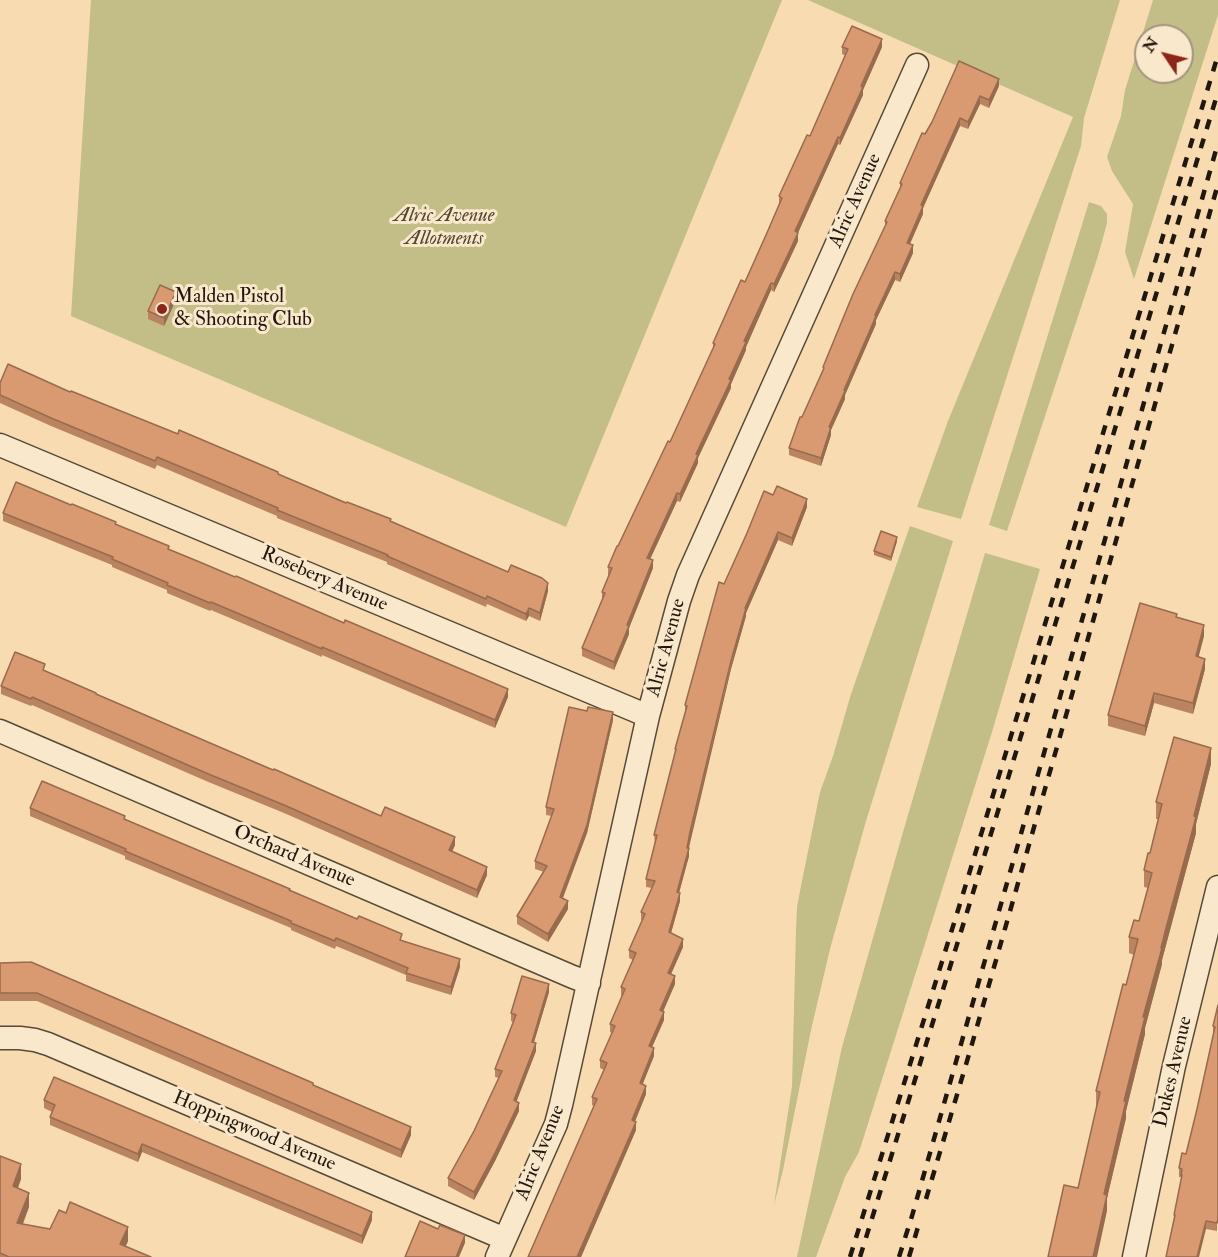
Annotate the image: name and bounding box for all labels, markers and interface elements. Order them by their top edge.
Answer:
north arrow [1134,24,1194,84]
text: N [1139,33,1163,56]
street label: Alric Avenue [825,150,887,252]
park label: Alric Avenue Allotments [394,205,494,252]
place label: Malden Pistol & Shooting Club [174,286,312,333]
marker: Malden Pistol & Shooting Club [155,302,169,316]
street label: Rosebery Avenue [257,542,391,618]
street label: Alric Avenue [642,596,692,700]
street label: Orchard Avenue [230,821,358,893]
street label: Dukes Avenue [1150,1014,1198,1130]
street label: Hoppingwood Avenue [169,1087,339,1177]
street label: Alric Avenue [511,1102,571,1204]

